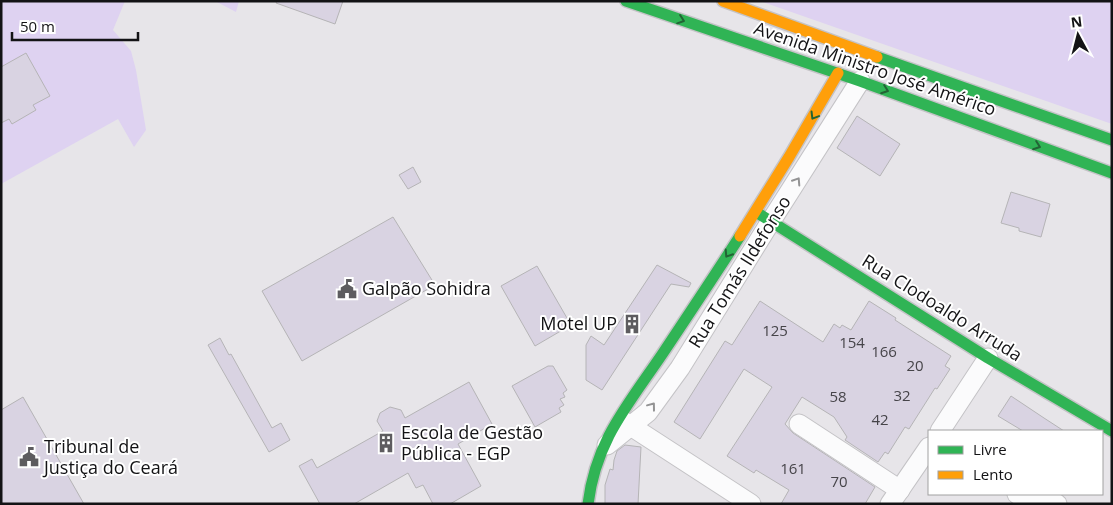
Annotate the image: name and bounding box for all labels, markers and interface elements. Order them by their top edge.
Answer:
scale bar [12,10,139,42]
north arrow [1053,10,1103,60]
text: N [1070,11,1083,32]
one-way arrow [677,14,685,24]
street label: Avenida Ministro José Américo [751,15,1000,121]
text: 50 m [20,16,55,36]
one-way arrow [880,84,888,94]
one-way arrow [810,110,820,119]
one-way arrow [1032,140,1041,150]
one-way arrow [790,177,800,186]
street label: Rua Tomás Ildefonso [682,191,796,352]
one-way arrow [725,248,734,257]
street label: Rua Clodoaldo Arruda [858,248,1027,366]
place label: Galpão Sohidra [362,276,491,300]
public building icon: Galpão Sohidra [336,278,358,300]
place label: Motel UP [540,311,617,335]
building icon: Motel UP [621,313,643,335]
house number: 125 [762,320,788,340]
house number: 154 [839,332,865,352]
house number: 166 [871,341,897,361]
house number: 20 [906,355,924,375]
house number: 32 [893,385,911,405]
house number: 58 [829,386,847,406]
one-way arrow [647,403,655,412]
house number: 42 [871,409,889,429]
place label: Escola de Gestão Pública - EGP [401,420,543,465]
legend [928,430,1103,495]
building icon: Escola de Gestão Pública - EGP [375,432,397,454]
place label: Tribunal de Justiça do Ceará [42,434,178,479]
text: Livre [973,439,1007,459]
public building icon: Tribunal de Justiça do Ceará [18,446,40,468]
house number: 161 [780,458,806,478]
text: Lento [973,464,1013,484]
house number: 70 [830,471,848,491]

